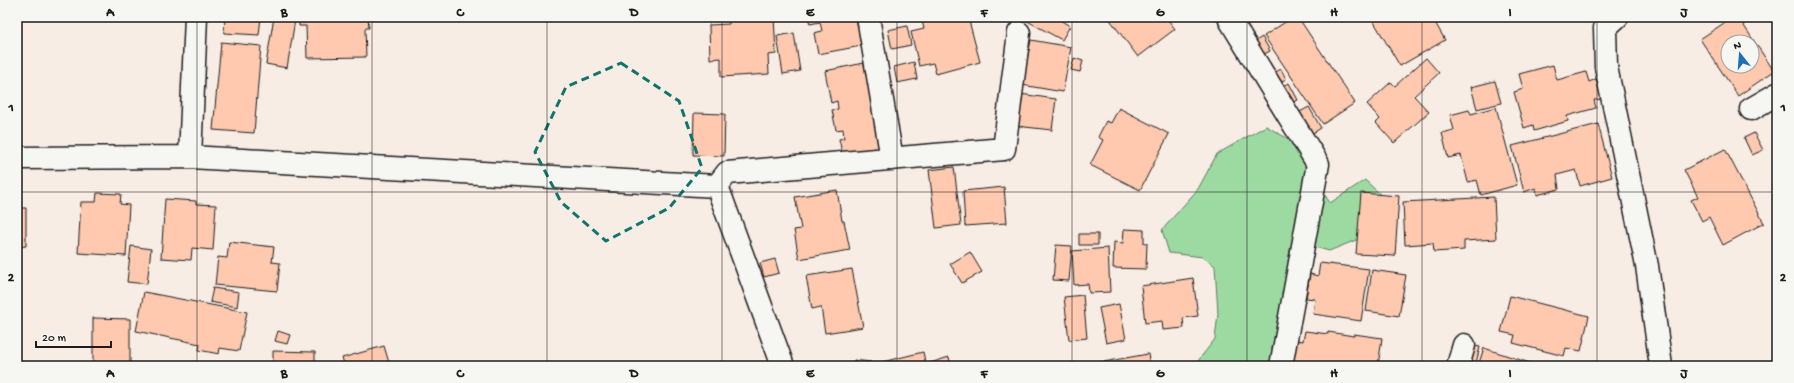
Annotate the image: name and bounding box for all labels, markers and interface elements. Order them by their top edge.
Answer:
text: A [105,6,115,21]
text: B [280,6,289,21]
text: C [455,6,465,21]
text: D [629,6,639,21]
text: E [806,6,815,21]
text: F [980,6,989,21]
text: G [1156,6,1165,21]
text: H [1330,6,1338,21]
text: I [1508,6,1512,21]
text: J [1680,6,1689,21]
north arrow [1720,34,1760,74]
text: N [1732,40,1743,53]
text: 1 [7,101,14,116]
text: 1 [1779,101,1786,116]
text: 2 [8,271,15,286]
text: 2 [1780,271,1787,286]
scale bar [36,323,111,349]
text: 20 m [42,332,67,346]
text: A [105,367,115,382]
text: B [280,367,289,382]
text: C [455,367,465,382]
text: D [629,367,639,382]
text: E [806,367,815,382]
text: F [980,367,989,382]
text: G [1156,367,1165,382]
text: H [1330,367,1338,382]
text: I [1508,367,1512,382]
text: J [1680,367,1689,382]

